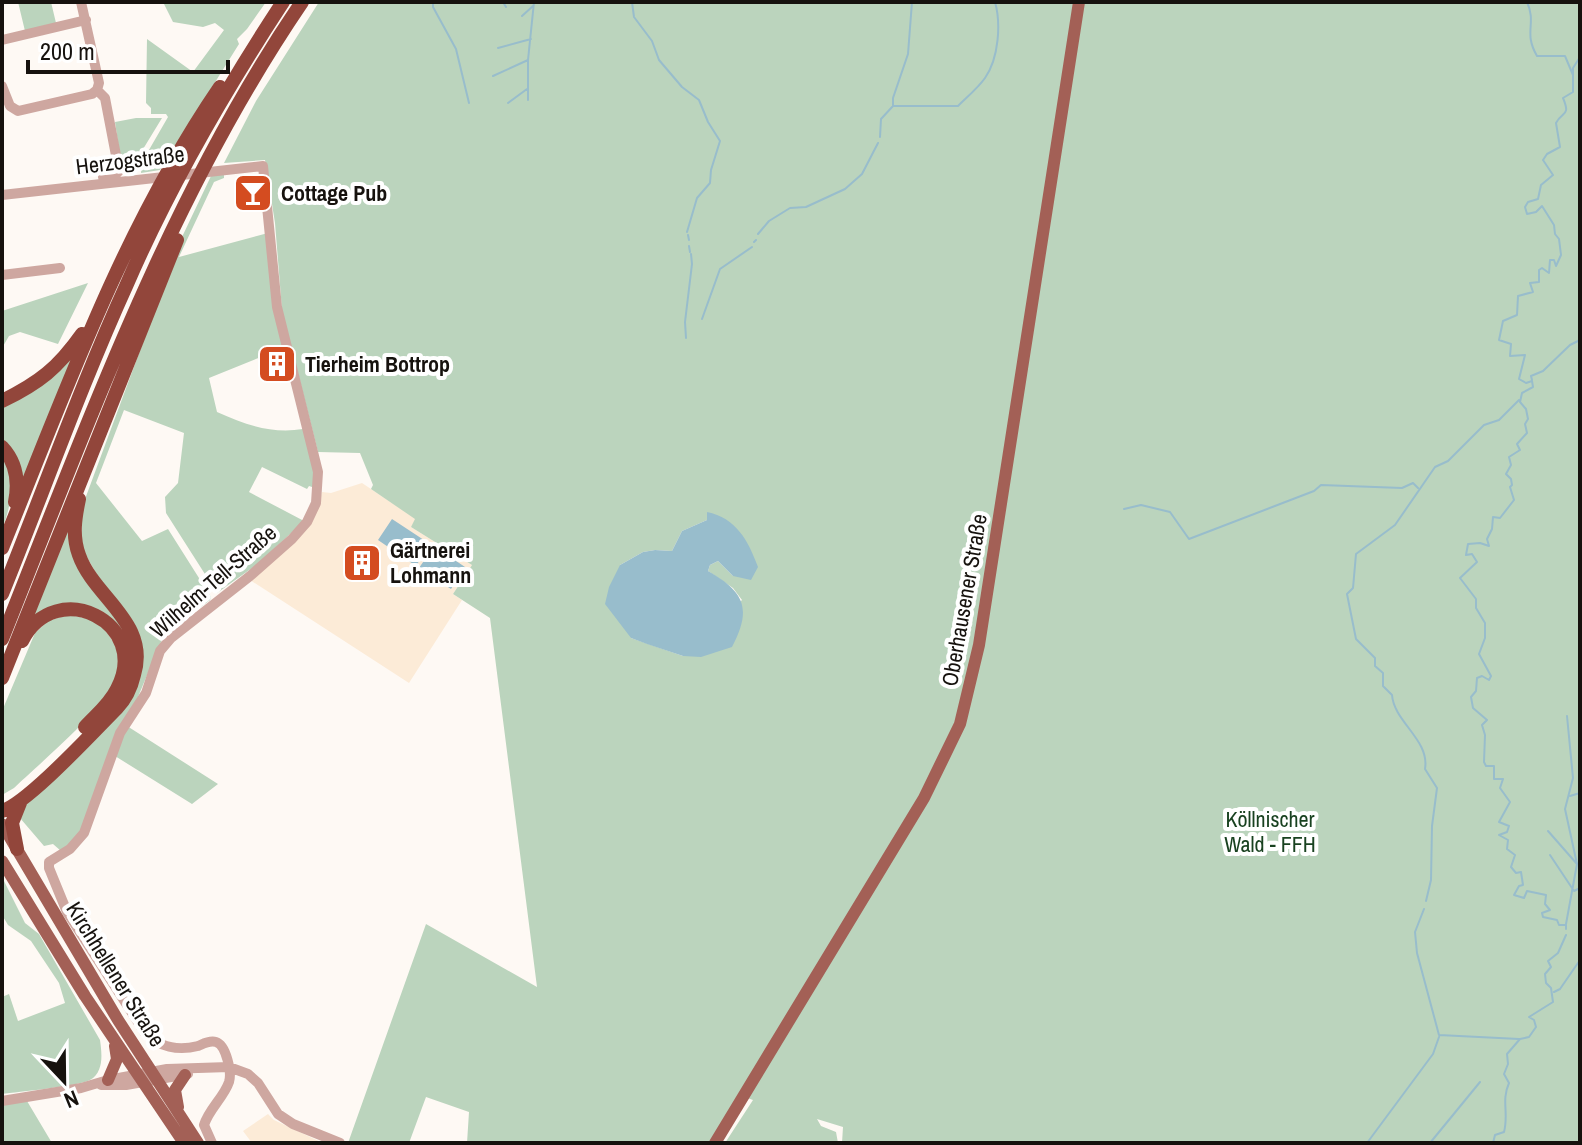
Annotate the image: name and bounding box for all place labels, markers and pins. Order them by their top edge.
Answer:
bar icon: Cottage Pub [232,172,274,214]
place label: Cottage Pub [281,178,387,208]
building icon: Tierheim Bottrop [256,343,298,385]
place label: Tierheim Bottrop [305,349,450,379]
place label: Gärtnerei Lohmann [390,535,471,590]
building icon: Gärtnerei Lohmann [341,542,383,584]

